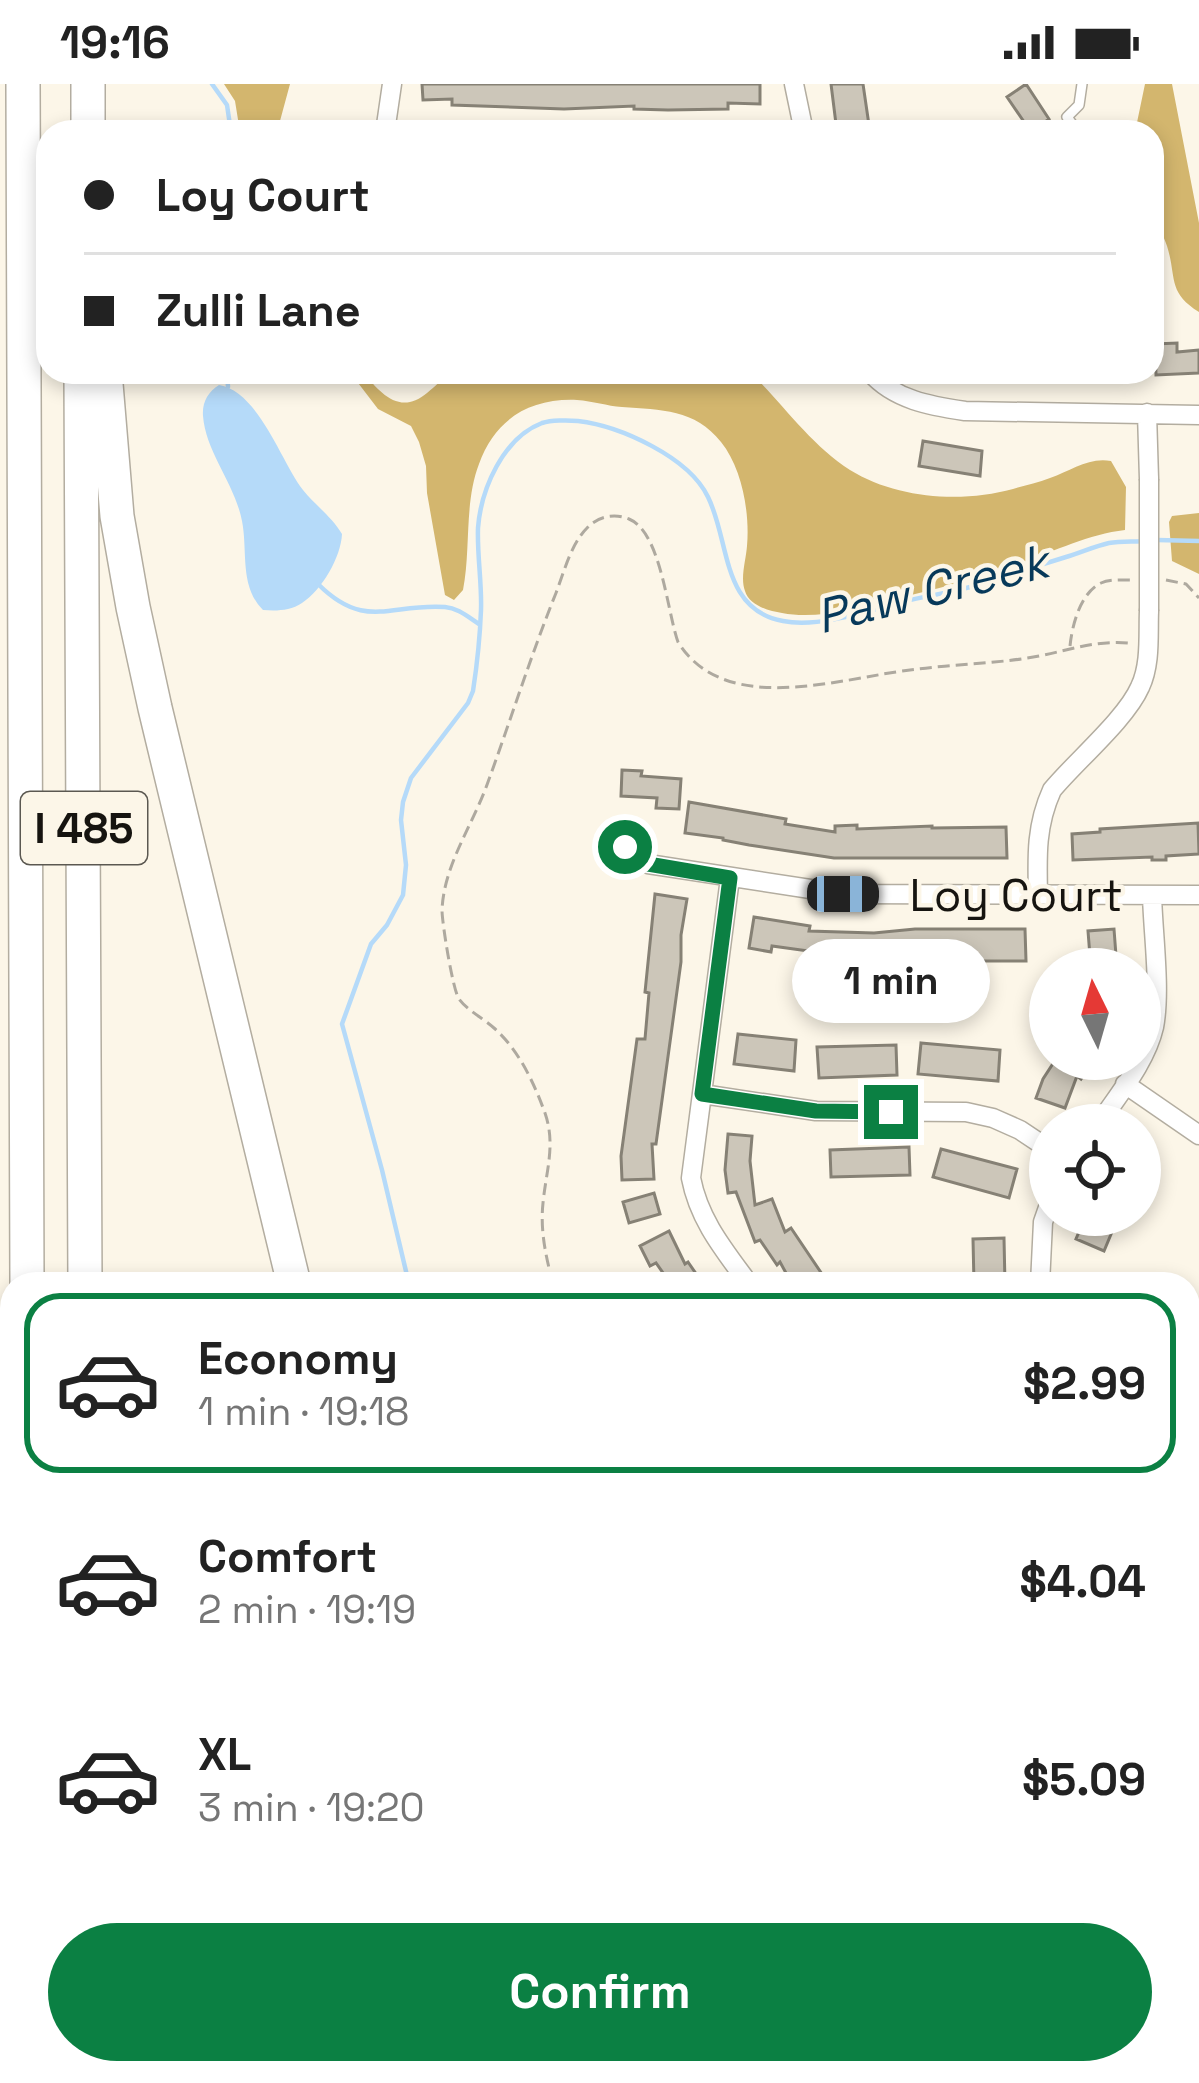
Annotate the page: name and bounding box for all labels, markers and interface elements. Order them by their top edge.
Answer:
text: 19:16 [60,14,170,71]
text: Loy Court [156,167,370,224]
text: Zulli Lane [156,282,361,339]
water label: Paw Creek [810,529,1059,647]
road number: I 485 [21,792,147,864]
route start [598,820,652,874]
street label: Loy Court [909,867,1123,924]
car [807,876,879,912]
callout: 1 min [792,938,990,1022]
north arrow [1029,948,1161,1080]
map controls [1029,948,1161,1236]
text: 1 min [843,956,939,1005]
route end [864,1085,918,1139]
button: locate [1029,1104,1161,1236]
icon: car [54,1329,162,1437]
text: Economy [198,1330,398,1387]
text: $2.99 [1023,1355,1146,1412]
text: 1 min · 19:18 [198,1387,409,1436]
icon: car [54,1527,162,1635]
text: Comfort [198,1528,377,1585]
text: $4.04 [1019,1553,1146,1610]
text: 2 min · 19:19 [198,1585,416,1634]
icon: car [54,1725,162,1833]
text: XL [198,1726,251,1783]
text: $5.09 [1022,1751,1146,1808]
text: 3 min · 19:20 [198,1783,424,1832]
button: Confirm [48,1923,1152,2061]

